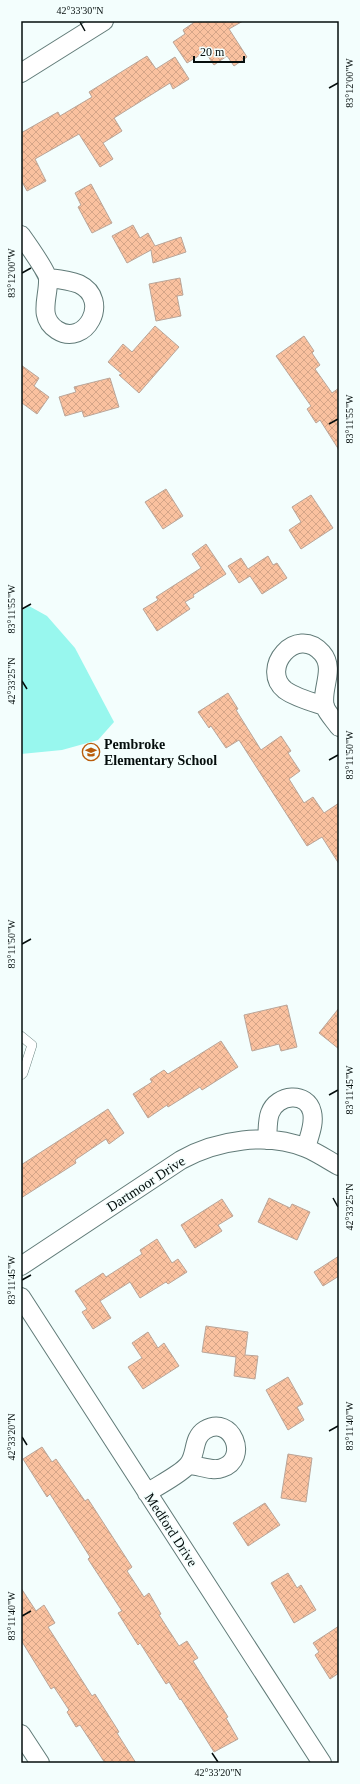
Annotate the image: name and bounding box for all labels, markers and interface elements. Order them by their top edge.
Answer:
text: 42°33'30"N [56,5,104,16]
scale bar [194,38,244,64]
text: 20 m [200,45,225,59]
text: 83°12'00"W [344,58,355,108]
text: 83°12'00"W [6,248,17,298]
text: 83°11'55"W [344,394,355,443]
text: 83°11'55"W [6,584,17,633]
text: 42°33'25"N [6,657,17,705]
text: 83°11'50"W [344,730,355,779]
place label: Pembroke Elementary School [104,737,217,768]
school or university icon: Pembroke Elementary School [81,742,101,762]
text: 83°11'50"W [6,919,17,968]
text: 83°11'45"W [344,1065,355,1114]
street label: Dartmoor Drive [104,1153,188,1215]
text: 42°33'25"N [344,1183,355,1231]
text: 83°11'45"W [6,1255,17,1304]
text: 83°11'40"W [344,1401,355,1450]
text: 42°33'20"N [6,1413,17,1461]
street label: Medford Drive [142,1491,200,1569]
text: 83°11'40"W [6,1591,17,1640]
text: 42°33'20"N [194,1767,242,1778]

